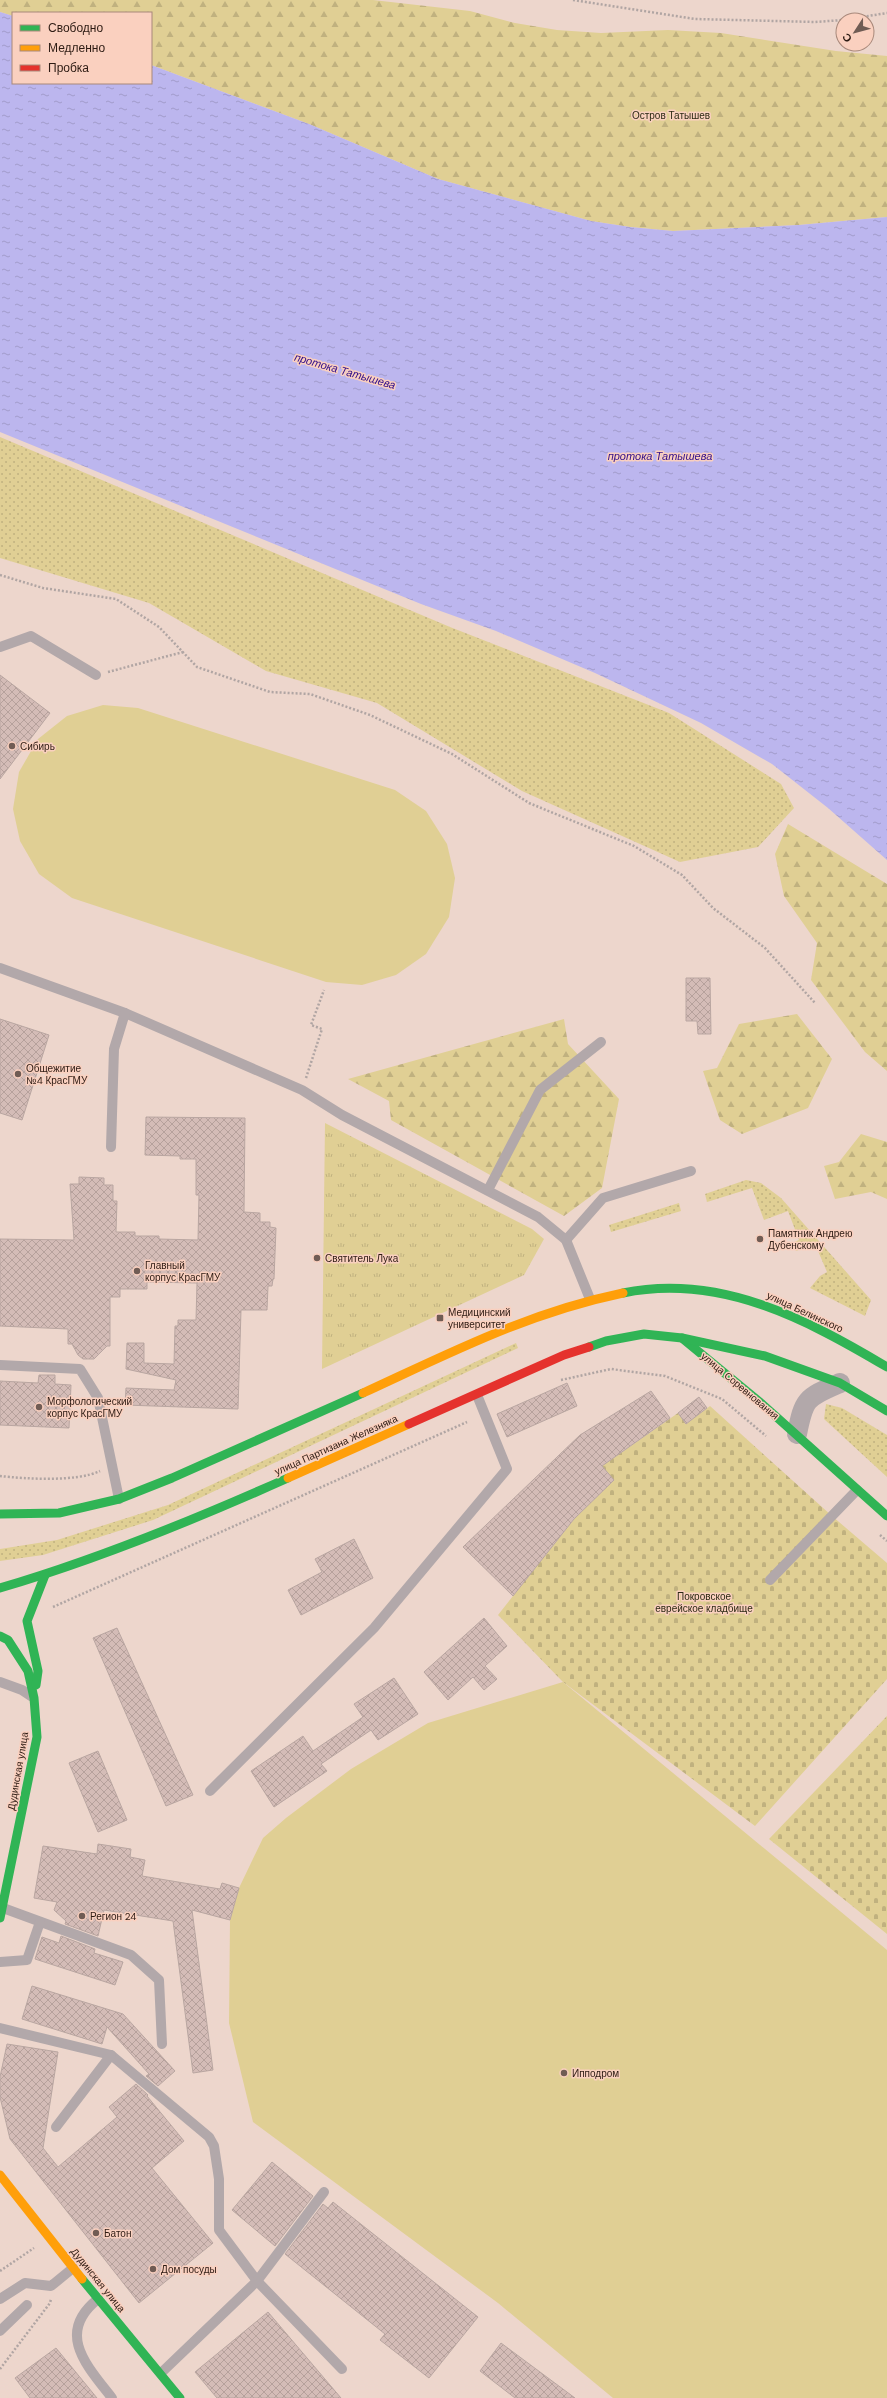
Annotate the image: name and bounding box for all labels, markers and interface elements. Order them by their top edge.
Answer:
legend [12,12,152,84]
north arrow [835,12,875,52]
text: Свободно [48,20,103,36]
text: С [839,31,855,45]
text: Медленно [48,40,105,56]
text: Пробка [48,60,89,76]
park label: Остров Татышев [632,109,710,122]
water label: протока Татышева [293,350,397,392]
water label: протока Татышева [608,449,712,463]
place label: Сибирь [20,740,55,753]
marker: Сибирь [7,741,17,751]
place label: Общежитие №4 КрасГМУ [26,1062,88,1087]
marker: Общежитие №4 КрасГМУ [13,1069,23,1079]
place label: Памятник Андрею Дубенскому [768,1227,853,1252]
marker: Памятник Андрею Дубенскому [755,1234,765,1244]
place label: Святитель Лука [325,1252,399,1265]
marker: Святитель Лука [312,1253,322,1263]
place label: Главный корпус КрасГМУ [145,1259,221,1284]
marker: Главный корпус КрасГМУ [132,1266,142,1276]
street label: улица Белинского [765,1289,846,1336]
place label: Медицинский университет [448,1306,511,1331]
marker: Медицинский университет [435,1313,445,1323]
street label: улица Соревнования [698,1350,782,1422]
place label: Морфологический корпус КрасГМУ [47,1395,132,1420]
marker: Морфологический корпус КрасГМУ [34,1402,44,1412]
street label: улица Партизана Железняка [272,1412,400,1478]
park label: Покровское еврейское кладбище [655,1590,753,1615]
street label: Дудинская улица [5,1730,31,1811]
place label: Регион 24 [90,1910,136,1923]
marker: Регион 24 [77,1911,87,1921]
place label: Ипподром [572,2067,619,2080]
marker: Ипподром [559,2068,569,2078]
place label: Батон [104,2227,131,2240]
marker: Батон [91,2228,101,2238]
street label: Дудинская улица [68,2245,128,2315]
place label: Дом посуды [161,2263,217,2276]
marker: Дом посуды [148,2264,158,2274]

